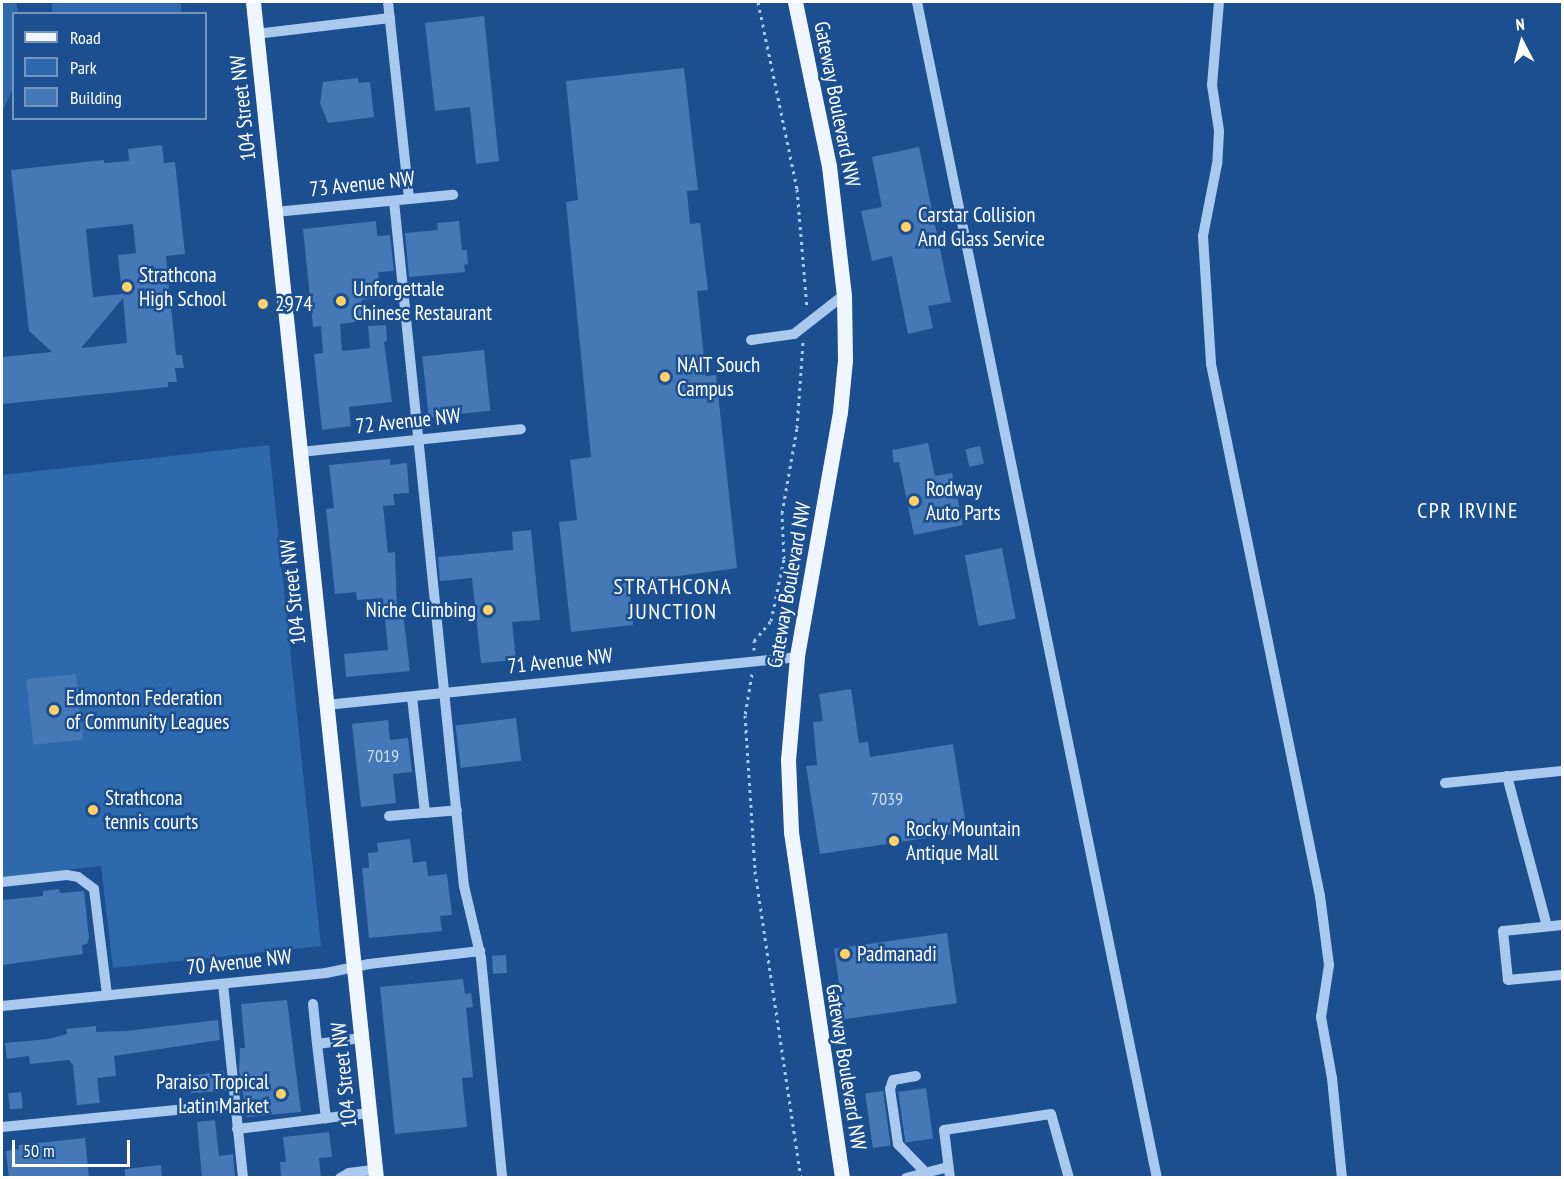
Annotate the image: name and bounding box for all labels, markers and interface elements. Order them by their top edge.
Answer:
legend [12,12,207,120]
north arrow [1492,12,1552,72]
text: N [1515,14,1525,34]
street label: Gateway Boulevard NW [809,19,865,189]
text: Road [70,26,101,49]
street label: 104 Street NW [225,54,261,162]
text: Park [70,56,97,79]
text: Building [70,86,122,109]
street label: 73 Avenue NW [308,166,416,202]
place label: Carstar Collision And Glass Service [918,202,1045,252]
marker: Carstar Collision And Glass Service [899,220,913,234]
place label: Strathcona High School [139,262,226,312]
place label: Unforgettale Chinese Restaurant [353,276,492,326]
marker: Strathcona High School [120,280,134,294]
place label: 2974 [275,291,313,317]
marker: Unforgettale Chinese Restaurant [334,294,348,308]
marker: 2974 [256,297,270,311]
place label: NAIT Souch Campus [677,352,761,402]
marker: NAIT Souch Campus [658,370,672,384]
street label: 72 Avenue NW [354,403,462,439]
place label: Rodway Auto Parts [926,476,1001,526]
marker: Rodway Auto Parts [907,494,921,508]
district label: CPR IRVINE [1417,498,1519,524]
street label: Gateway Boulevard NW [762,500,816,670]
street label: 104 Street NW [275,538,311,646]
district label: STRATHCONA JUNCTION [613,573,733,624]
place label: Niche Climbing [366,597,476,623]
marker: Niche Climbing [481,603,495,617]
street label: 71 Avenue NW [506,643,614,679]
place label: Edmonton Federation of Community Leagues [66,685,230,735]
marker: Edmonton Federation of Community Leagues [47,703,61,717]
house number: 7019 [367,745,399,767]
place label: Strathcona tennis courts [105,785,198,835]
house number: 7039 [871,788,903,810]
marker: Strathcona tennis courts [86,803,100,817]
place label: Rocky Mountain Antique Mall [906,816,1021,866]
marker: Rocky Mountain Antique Mall [887,834,901,848]
place label: Padmanadi [857,941,937,967]
street label: 70 Avenue NW [185,944,293,980]
marker: Padmanadi [838,947,852,961]
street label: Gateway Boulevard NW [820,982,872,1152]
street label: 104 Street NW [326,1021,362,1129]
place label: Paraiso Tropical Latin Market [155,1069,269,1119]
marker: Paraiso Tropical Latin Market [274,1087,288,1101]
scale bar [15,1128,134,1166]
text: 50 m [23,1139,55,1162]

